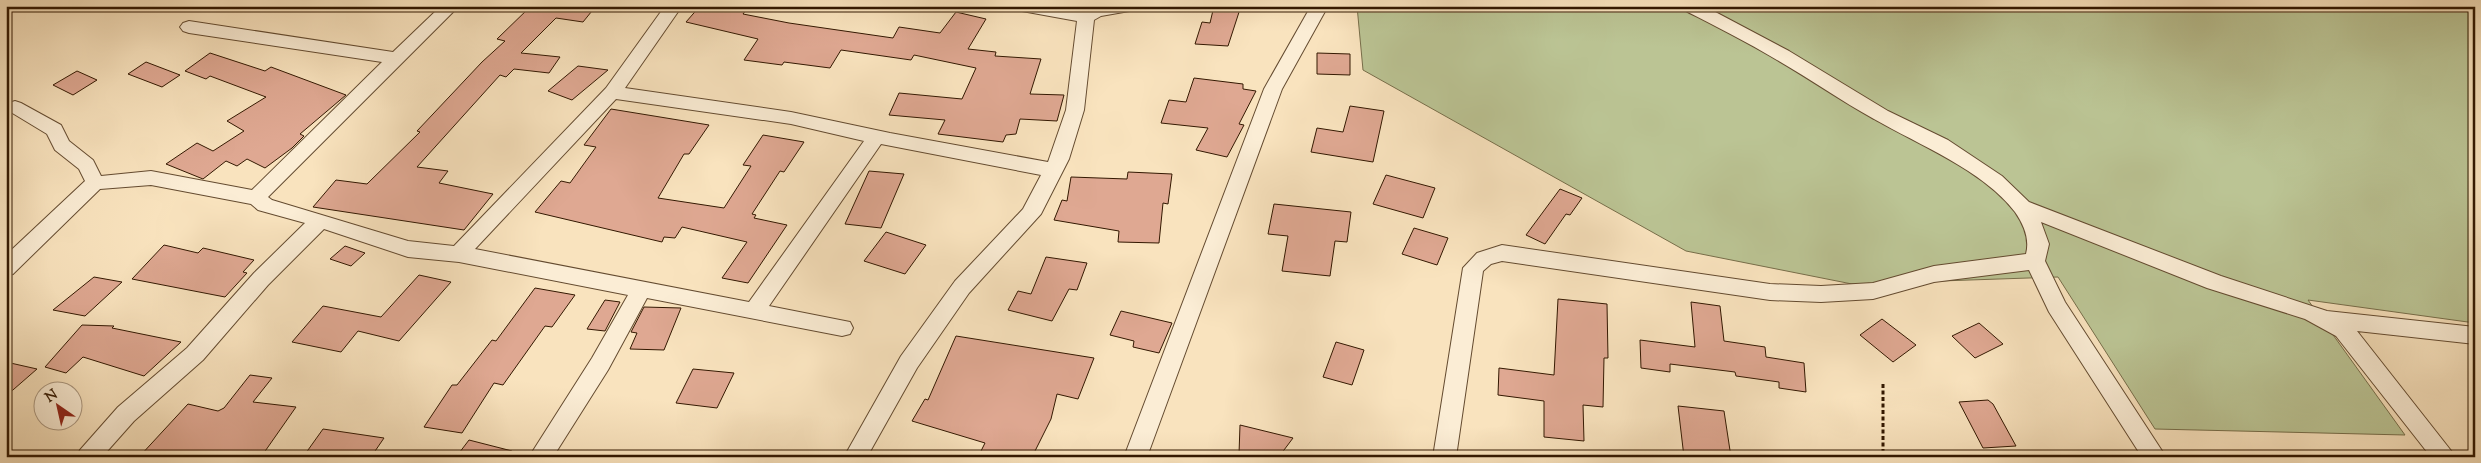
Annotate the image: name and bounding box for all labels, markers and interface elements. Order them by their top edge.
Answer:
north arrow [32,380,82,430]
text: N [42,385,62,408]

